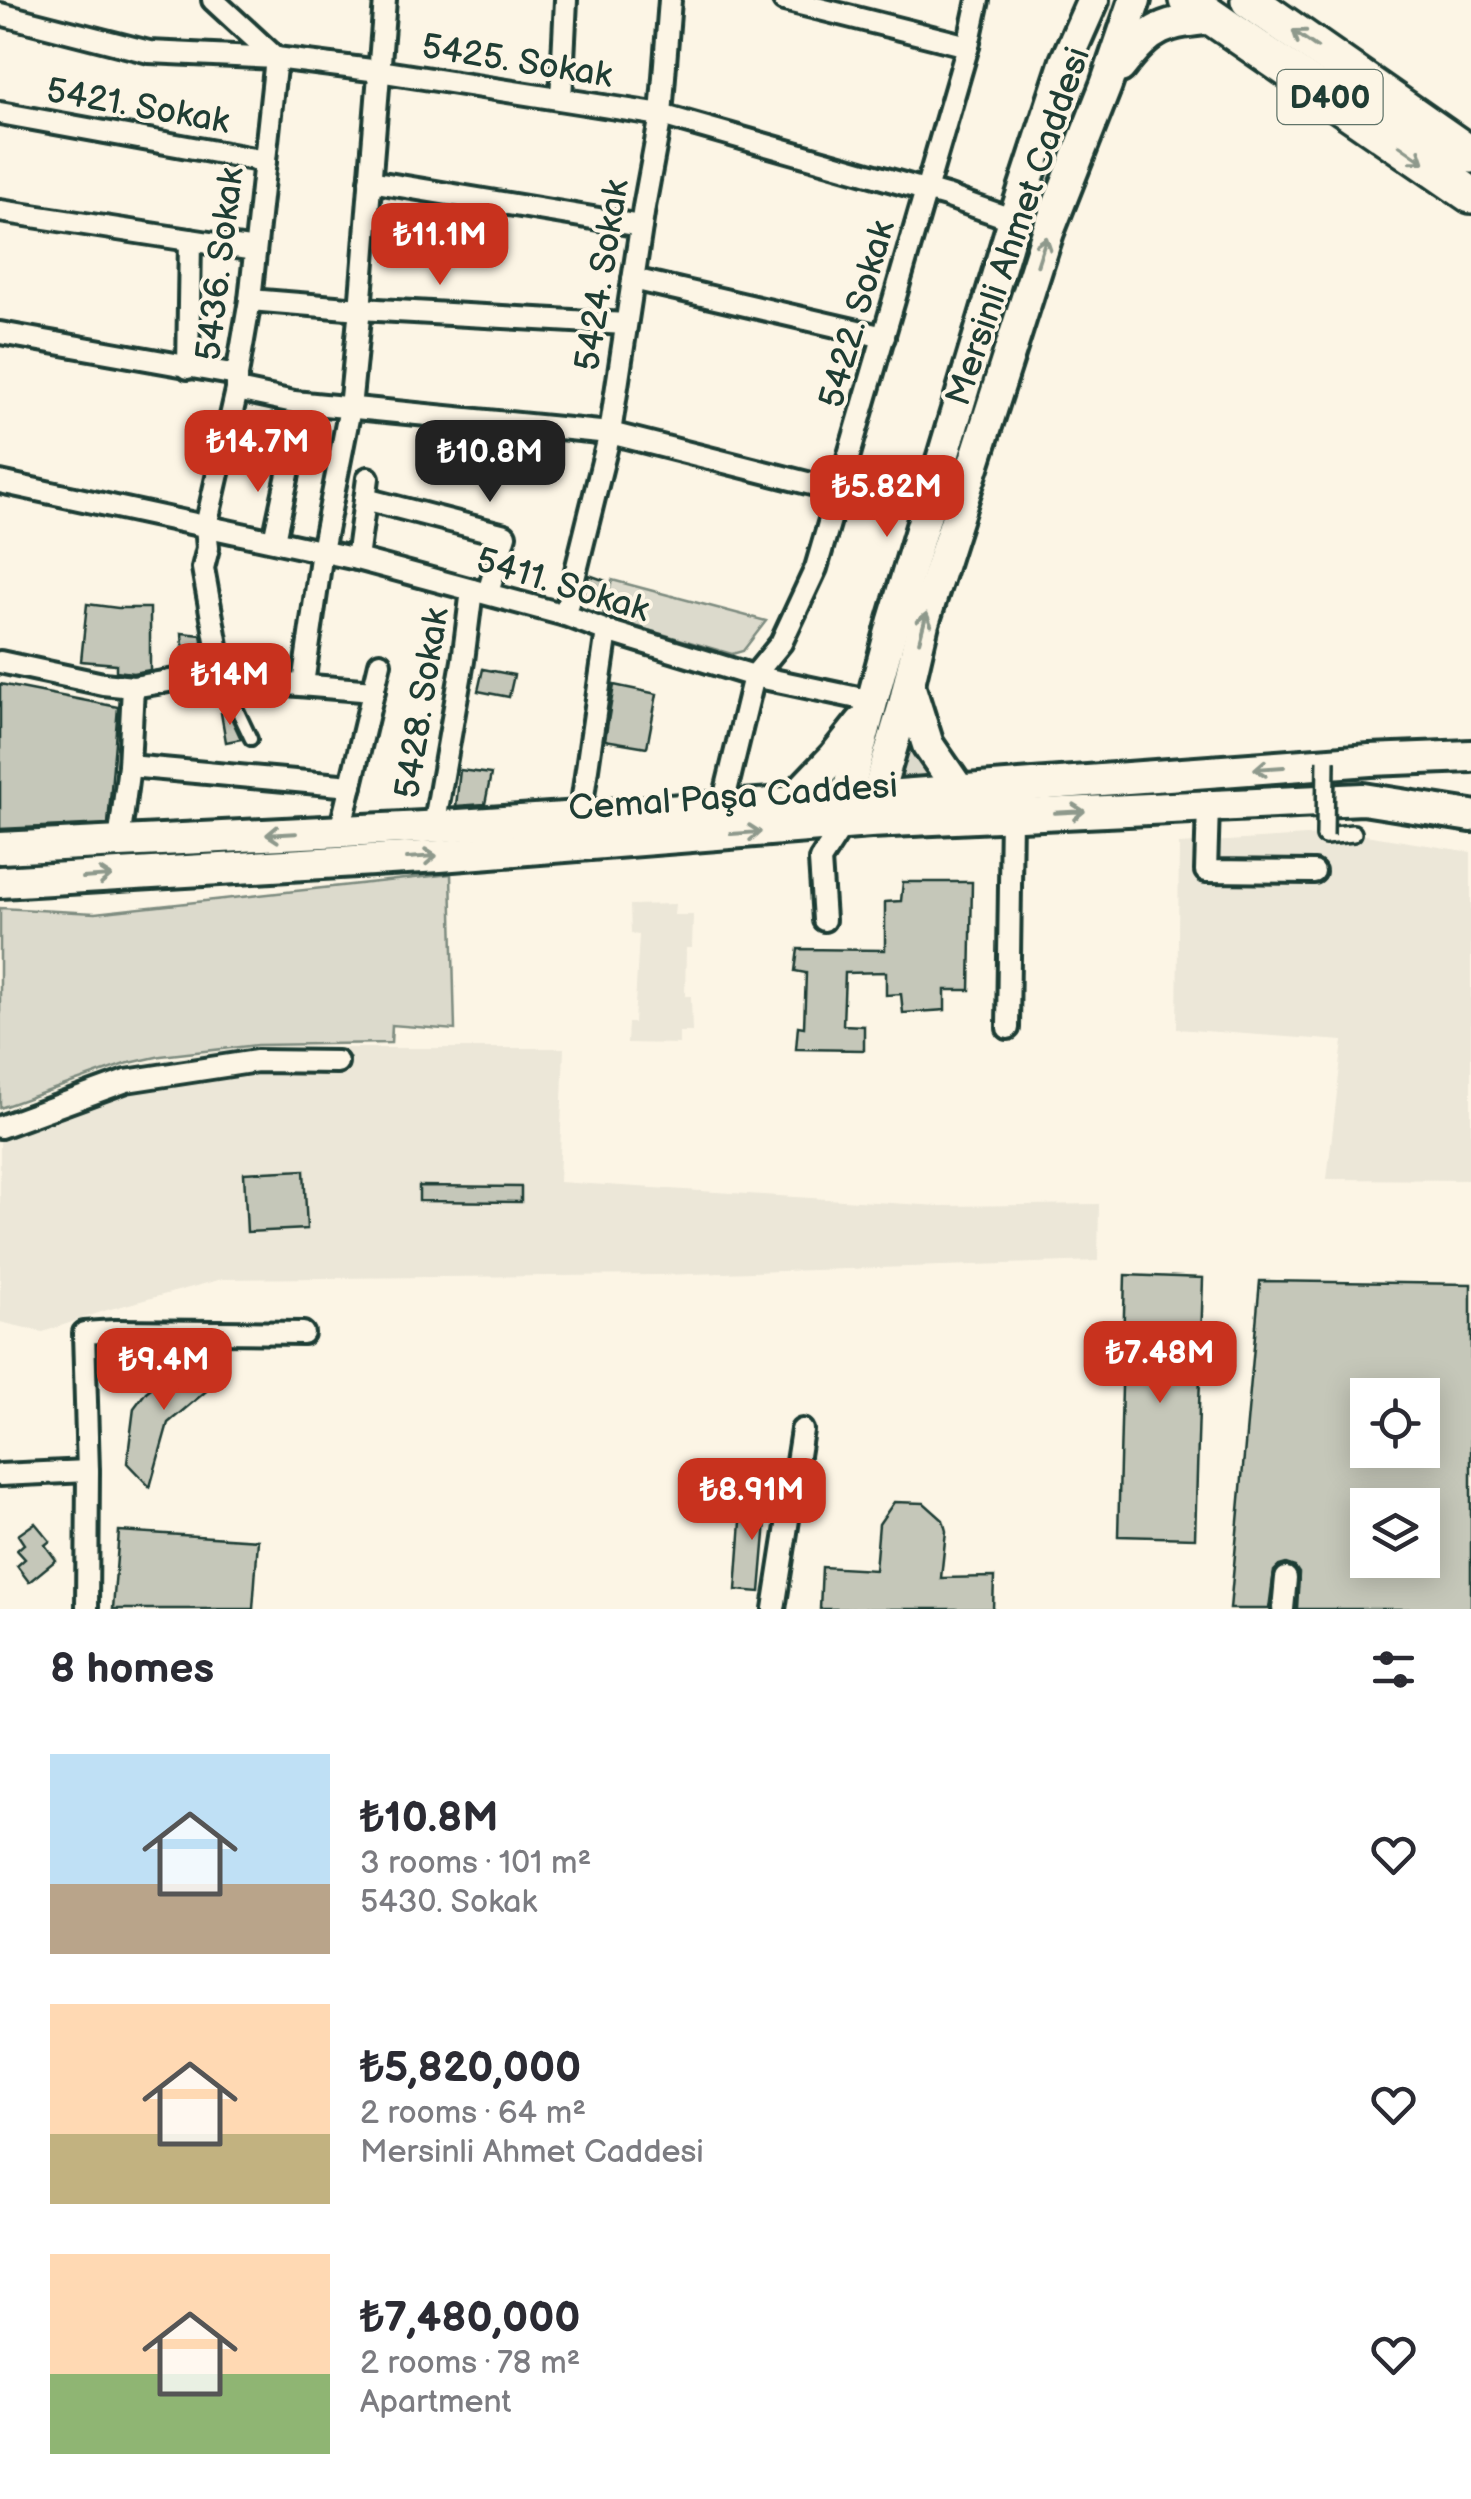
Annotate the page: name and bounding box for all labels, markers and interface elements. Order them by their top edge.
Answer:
street label: 5425. Sokak [418,25,616,98]
one-way arrow [1292,29,1319,50]
street label: Mersinli Ahmet Caddesi [937,42,1100,411]
street label: 5421. Sokak [43,69,234,144]
road number: D400 [1278,70,1382,124]
one-way arrow [1398,143,1425,164]
street label: 5436. Sokak [187,164,254,363]
street label: 5424. Sokak [566,176,639,374]
pin: ₺11.1M [359,203,521,288]
street label: 5422. Sokak [810,215,905,413]
text: ₺11.1M [393,216,487,255]
one-way arrow [1035,235,1053,267]
pin: ₺14.7M [177,410,339,495]
pin: ₺10.8M [409,420,571,505]
text: ₺14.7M [207,423,309,462]
text: ₺10.8M [437,433,543,472]
pin: ₺5.82M [806,455,968,540]
text: ₺5.82M [832,468,942,507]
street label: 5411. Sokak [471,539,655,632]
street label: 5428. Sokak [386,604,459,802]
one-way arrow [914,612,933,643]
pin: ₺14M [171,643,289,728]
text: ₺14M [191,656,269,695]
one-way arrow [1253,759,1285,778]
street label: Cemal Paşa Caddesi [567,765,899,830]
one-way arrow [1054,803,1086,822]
one-way arrow [729,823,761,842]
one-way arrow [266,825,298,844]
one-way arrow [405,847,437,866]
one-way arrow [81,867,113,886]
pin: ₺7.48M [1079,1321,1241,1406]
pin: ₺9.4M [94,1328,234,1413]
text: ₺7.48M [1106,1334,1214,1373]
text: ₺9.4M [119,1341,209,1380]
map controls [1350,1378,1440,1578]
button: locate [1350,1378,1440,1468]
pin: ₺8.91M [671,1458,833,1543]
text: ₺8.91M [700,1471,804,1510]
button: layers [1350,1488,1440,1578]
icon: filters [1366,1642,1421,1697]
text: 8 homes [50,1644,214,1695]
text: ₺10.8M [360,1793,499,1844]
icon: home [130,1794,250,1914]
icon: heart [1366,1827,1421,1882]
text: 3 rooms · 101 m² [360,1844,591,1883]
text: 5430. Sokak [360,1883,537,1922]
text: ₺5,820,000 [360,2043,581,2094]
icon: home [130,2044,250,2164]
icon: heart [1366,2077,1421,2132]
text: 2 rooms · 64 m² [360,2094,586,2133]
text: Mersinli Ahmet Caddesi [360,2133,704,2172]
text: ₺7,480,000 [360,2293,581,2344]
icon: home [130,2294,250,2414]
icon: heart [1366,2327,1421,2382]
text: 2 rooms · 78 m² [360,2344,580,2383]
text: Apartment [360,2383,511,2422]

